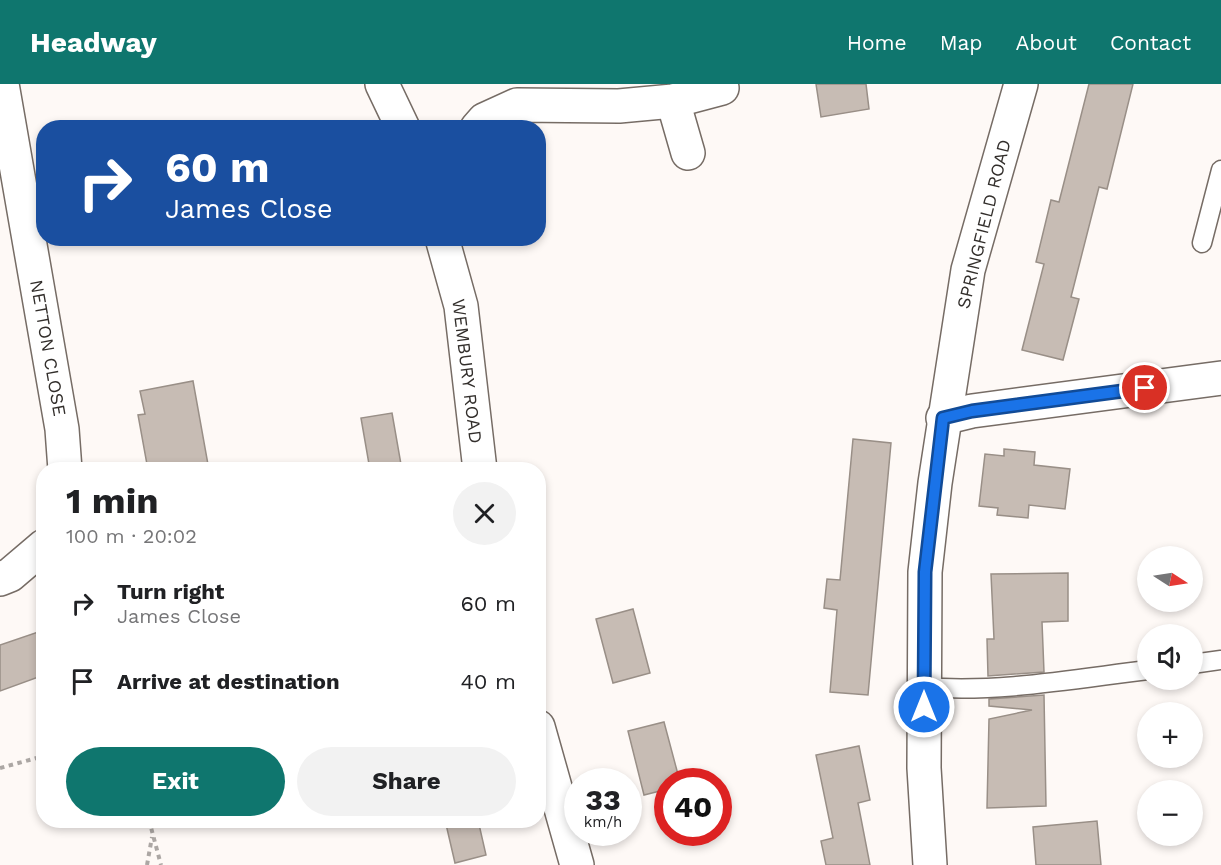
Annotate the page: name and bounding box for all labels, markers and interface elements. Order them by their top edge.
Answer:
text: Headway [30,26,157,59]
text: Home [847,30,907,55]
text: Map [940,30,983,55]
text: About [1016,30,1077,55]
text: Contact [1110,30,1191,55]
street label: SPRINGFIELD ROAD [952,137,1015,311]
text: 60 m [165,143,269,192]
icon: right [66,144,144,222]
text: James Close [165,193,333,225]
street label: NETTON CLOSE [26,278,71,418]
street label: WEMBURY ROAD [448,297,487,445]
pin [1119,362,1170,413]
icon: arrive [1128,371,1161,404]
text: 1 min [66,480,158,522]
button: close [453,482,516,545]
text: 100 m · 20:02 [66,524,197,548]
north arrow [1137,546,1203,612]
map controls [1137,546,1203,846]
text: Turn right [117,579,224,604]
icon: right [66,587,99,620]
text: 60 m [460,591,516,616]
text: James Close [117,604,241,628]
button: sound [1137,624,1203,690]
icon: arrive [66,665,99,698]
text: Arrive at destination [117,669,340,694]
text: 40 m [460,669,516,694]
position arrow [892,675,956,739]
button: + [1137,702,1203,768]
button: Exit [66,747,285,816]
button: Share [297,747,516,816]
speed limit sign: 40 [654,768,732,846]
button: − [1137,780,1203,846]
text: 33 [585,782,621,817]
text: km/h [584,813,622,831]

